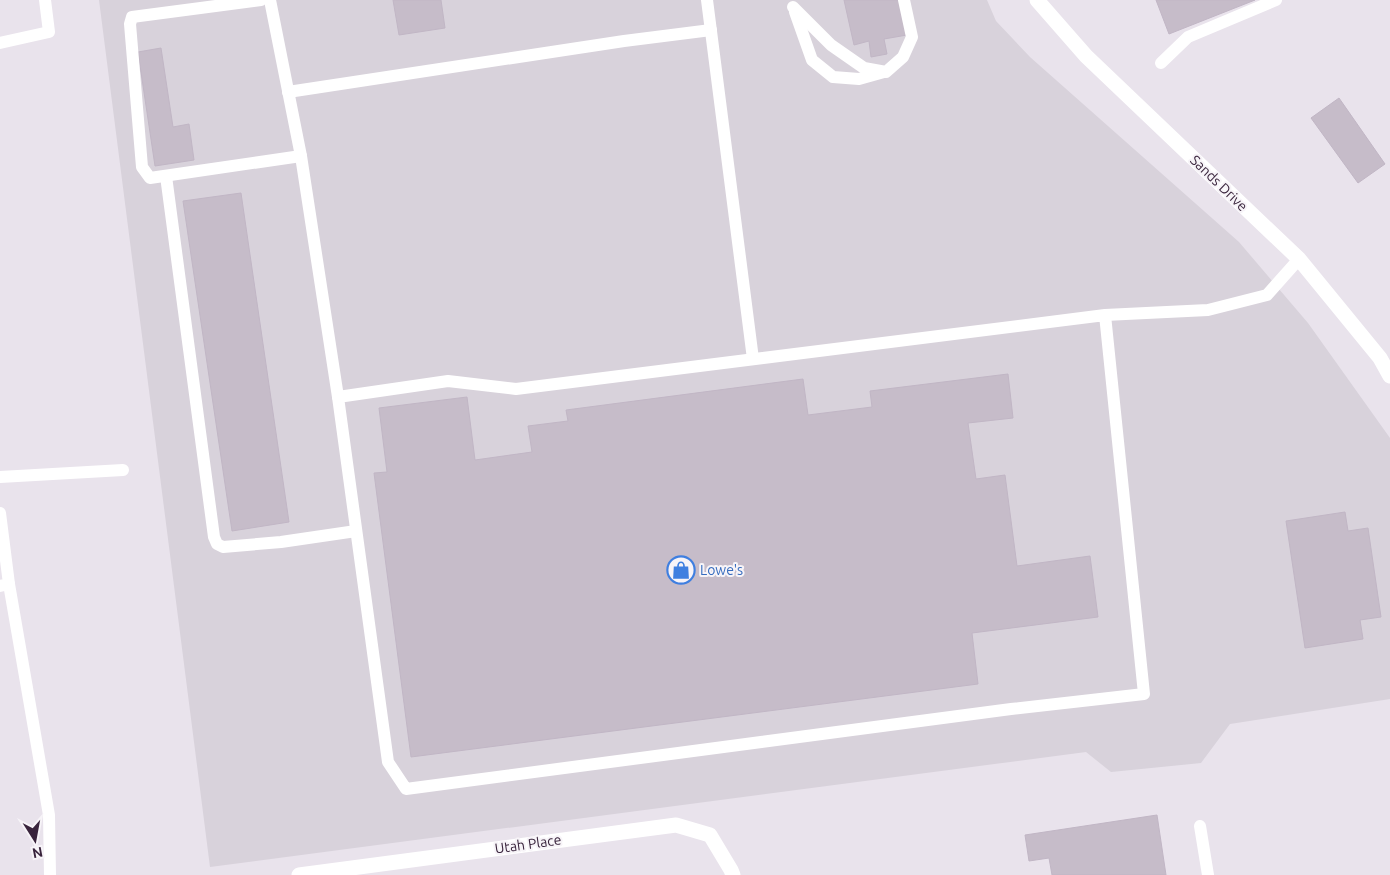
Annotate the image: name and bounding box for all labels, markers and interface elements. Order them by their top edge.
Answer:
street label: Sands Drive [1187,152,1251,214]
shop icon: Lowe's [666,555,696,585]
place label: Lowe's [700,562,743,578]
north arrow [10,815,60,865]
street label: Utah Place [494,831,562,857]
text: N [31,844,44,862]

